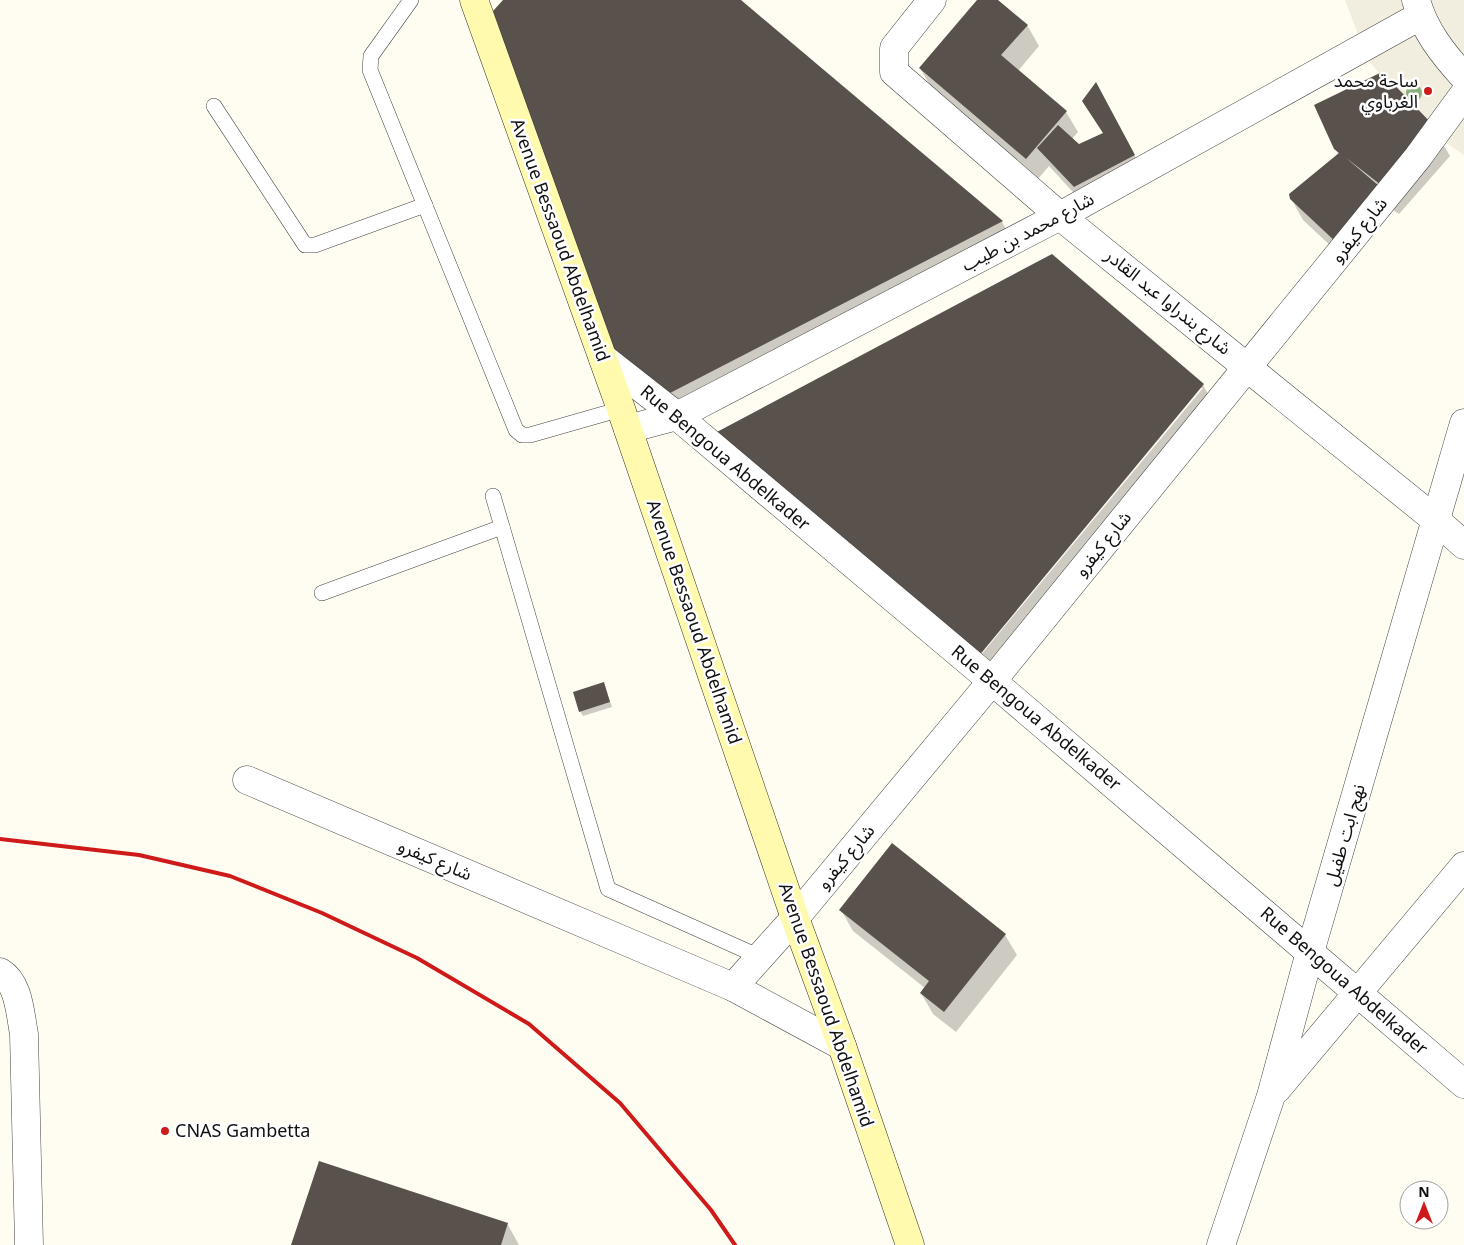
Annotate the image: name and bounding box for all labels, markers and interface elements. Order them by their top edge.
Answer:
place label: ساحة محمد الغرباوي [1334,62,1418,121]
marker: ساحة محمد الغرباوي [1422,85,1434,97]
street label: Avenue Bessaoud Abdelhamid [498,113,622,367]
street label: شارع محمد بن طيب [954,181,1102,283]
street label: شارع كيفرو [1320,188,1398,272]
street label: شارع بندراوا عبد القادر [1095,238,1240,366]
street label: Rue Bengoua Abdelkader [631,374,820,542]
street label: Avenue Bessaoud Abdelhamid [634,494,754,750]
street label: شارع كيفرو [1064,502,1142,586]
street label: Rue Bengoua Abdelkader [942,634,1131,802]
street label: نهج ابت طفيل [1312,779,1378,891]
street label: شارع كيفرو [806,815,886,899]
street label: شارع كيفرو [392,827,478,893]
street label: Avenue Bessaoud Abdelhamid [766,877,886,1133]
street label: Rue Bengoua Abdelkader [1250,896,1438,1066]
place label: CNAS Gambetta [175,1112,310,1150]
marker: CNAS Gambetta [159,1125,171,1137]
text: N [1418,1178,1430,1207]
north arrow [1399,1180,1449,1230]

